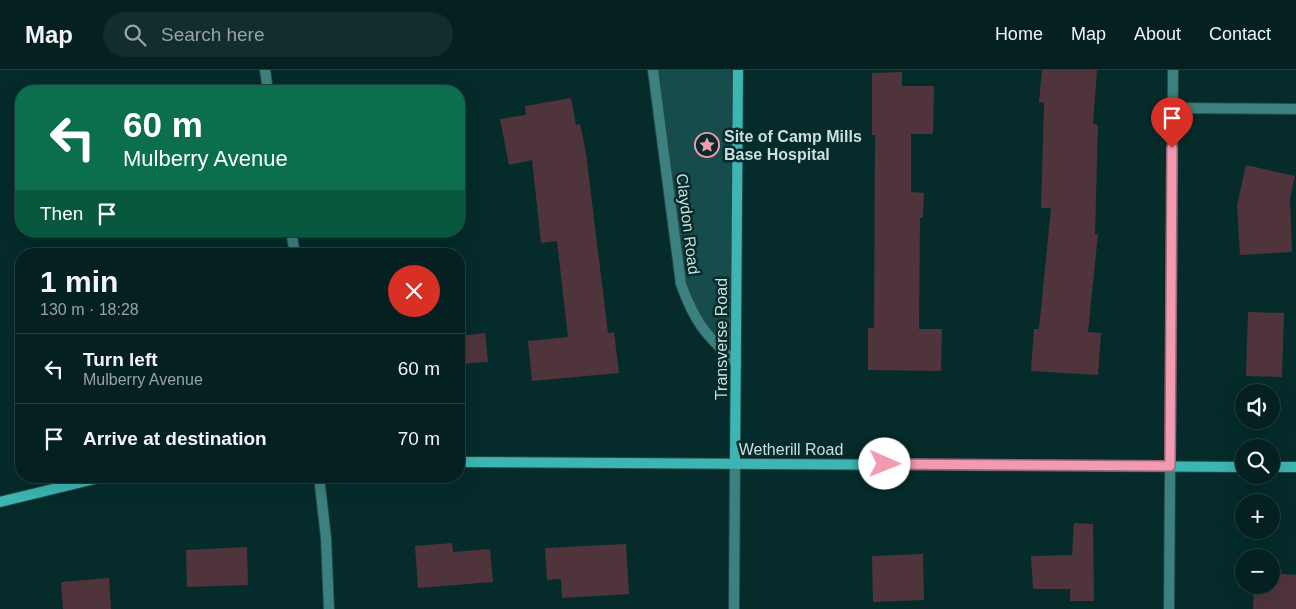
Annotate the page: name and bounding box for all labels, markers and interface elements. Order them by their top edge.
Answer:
search box [103,12,453,57]
text: Map [25,21,73,48]
icon: search [121,21,149,49]
text: Search here [161,24,265,45]
text: Home [995,24,1043,44]
text: Map [1071,24,1106,44]
text: About [1134,24,1181,44]
text: Contact [1209,24,1271,44]
pin [1151,97,1193,148]
icon: arrive [1158,104,1186,132]
icon: left [40,105,105,170]
text: 60 m [123,105,203,144]
place label: Site of Camp Mills Base Hospital [724,128,862,163]
place icon: Site of Camp Mills Base Hospital [694,132,720,158]
text: Mulberry Avenue [123,146,288,171]
street label: Claydon Road [673,173,703,275]
icon: arrive [93,200,121,228]
text: Then [40,203,83,224]
text: 1 min [40,265,118,298]
button: close [388,265,440,317]
street label: Transverse Road [713,278,730,400]
text: 130 m · 18:28 [40,301,139,318]
text: Turn left [83,349,158,370]
icon: left [40,355,68,383]
text: 60 m [398,358,440,379]
text: Mulberry Avenue [83,371,203,388]
map controls [1235,384,1280,594]
button: sound [1235,384,1280,429]
icon: arrive [40,425,68,453]
text: Arrive at destination [83,428,267,449]
text: 70 m [398,428,440,449]
position arrow [858,437,910,489]
button: search [1235,439,1280,484]
street label: Wetherill Road [739,441,843,458]
button: + [1235,494,1280,539]
button: − [1235,549,1280,594]

